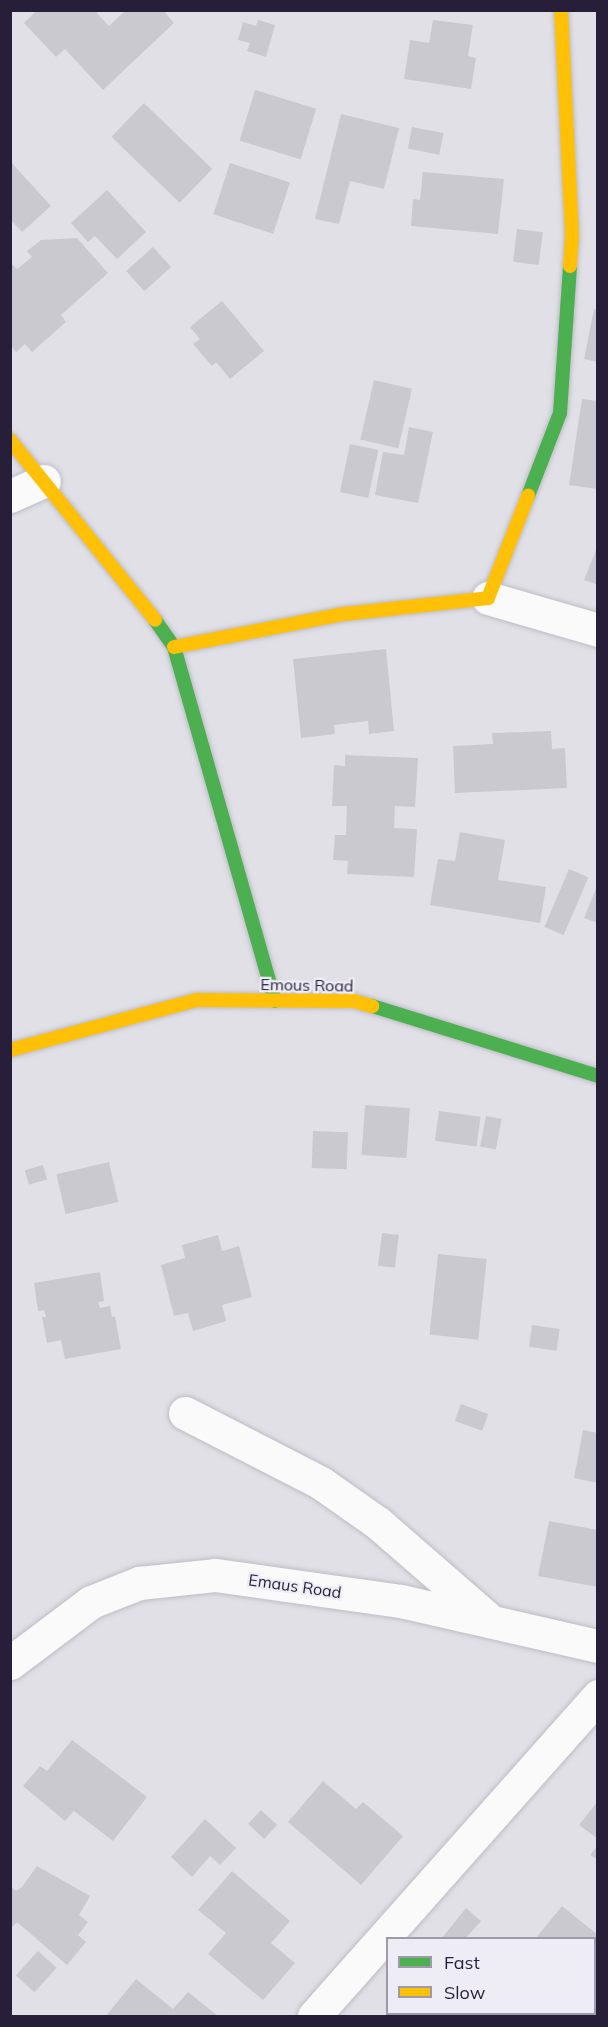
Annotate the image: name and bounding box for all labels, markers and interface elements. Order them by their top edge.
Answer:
street label: Emous Road [260,975,354,995]
street label: Emaus Road [247,1570,343,1602]
legend [386,1937,596,2015]
text: Fast [444,1951,480,1974]
text: Slow [444,1981,485,2004]

